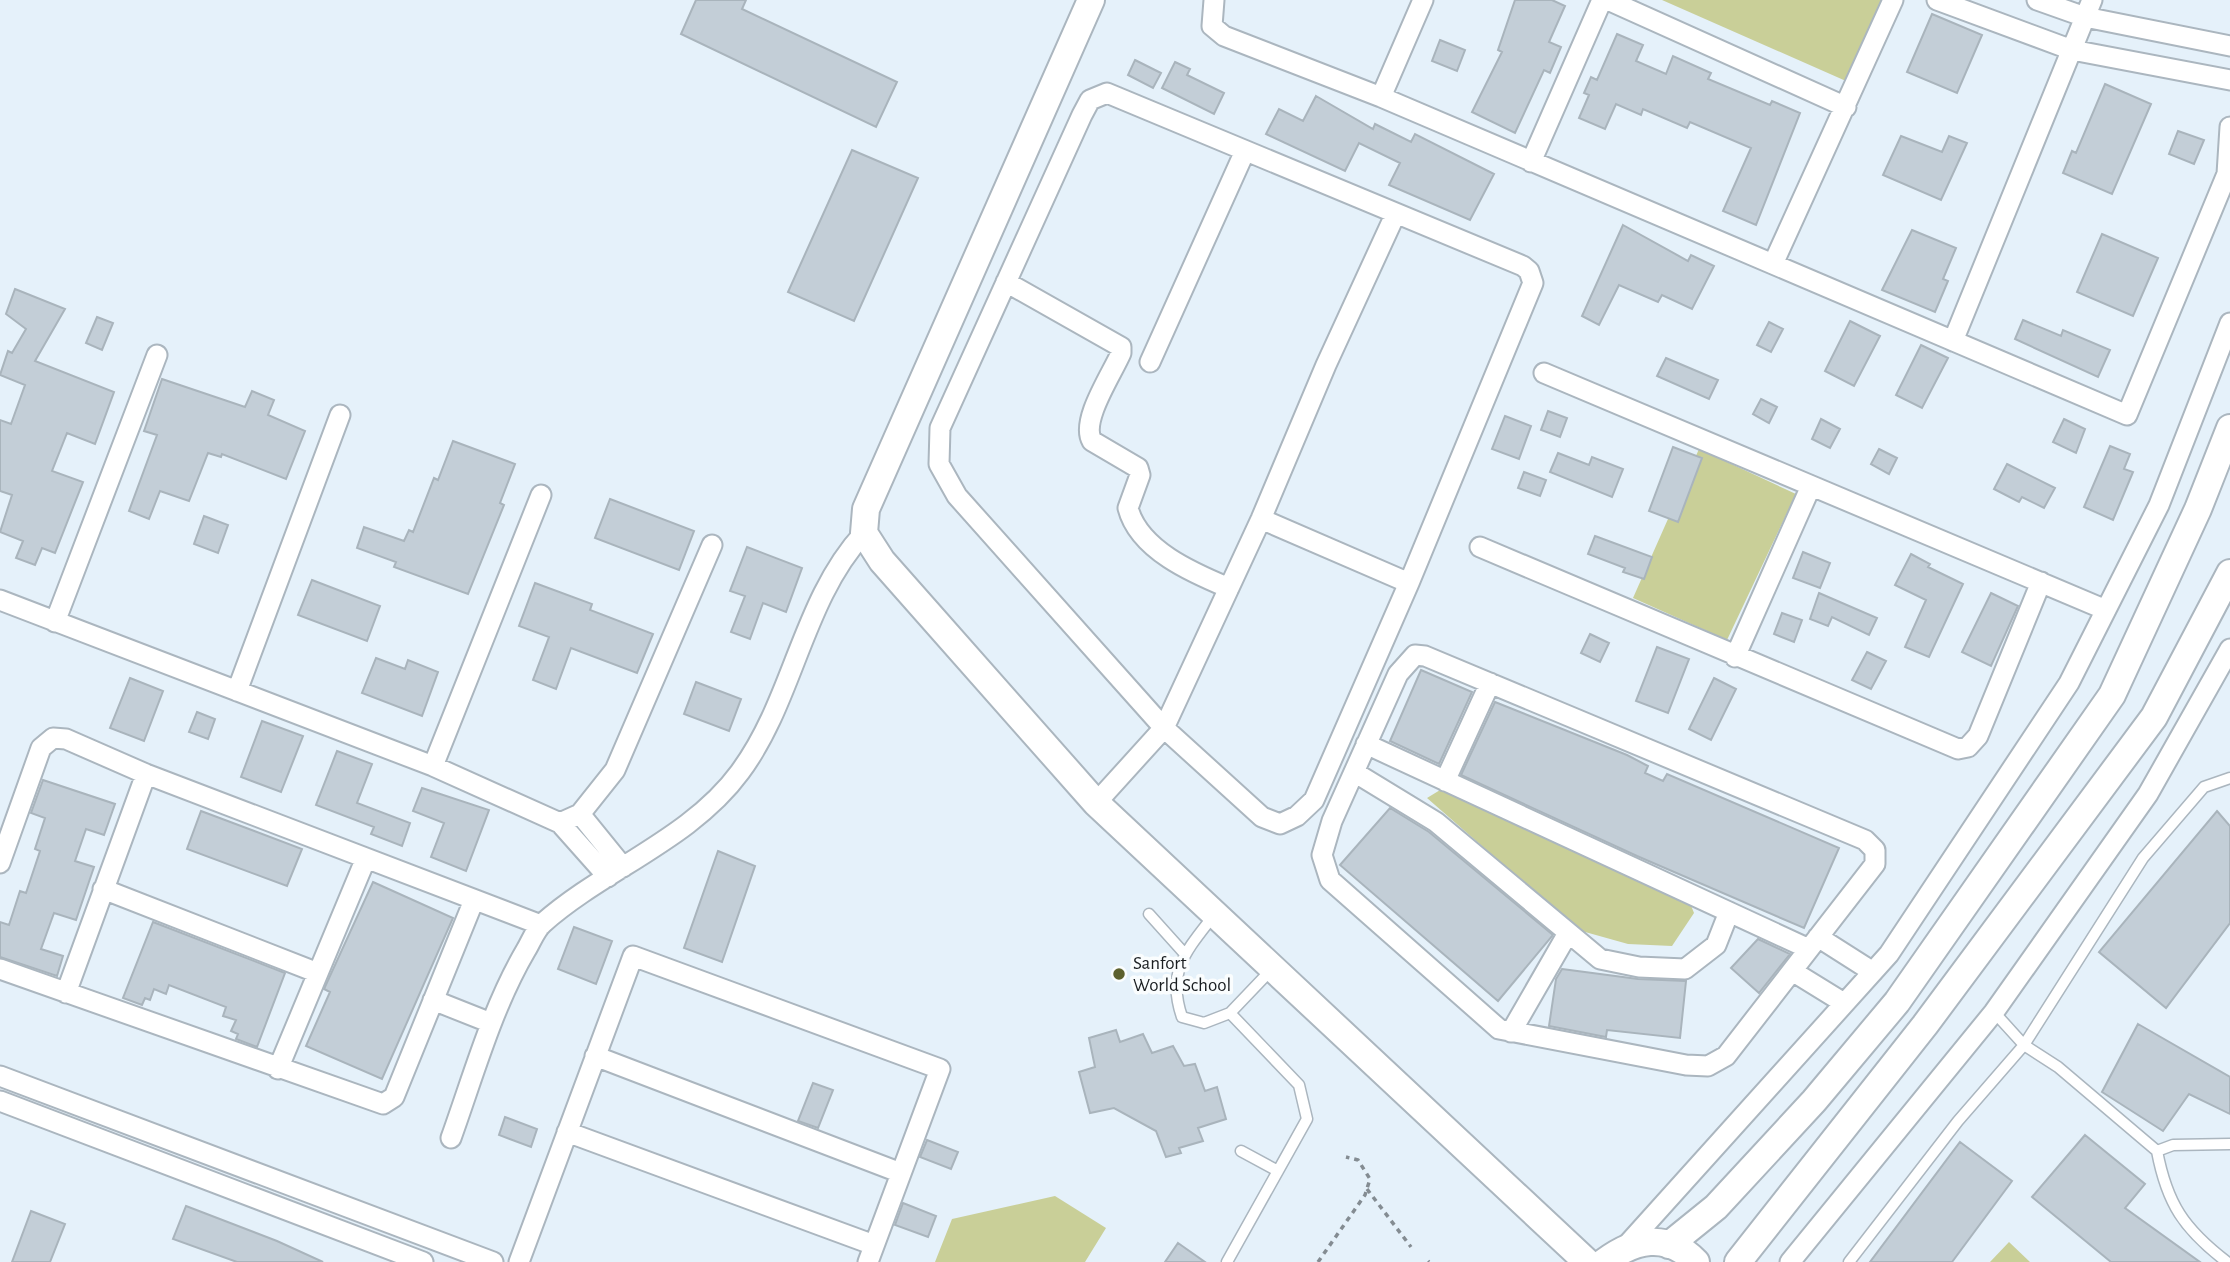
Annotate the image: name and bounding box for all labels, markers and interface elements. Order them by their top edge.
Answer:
place label: Sanfort World School [1133,954,1231,995]
marker: Sanfort World School [1111,966,1127,982]

